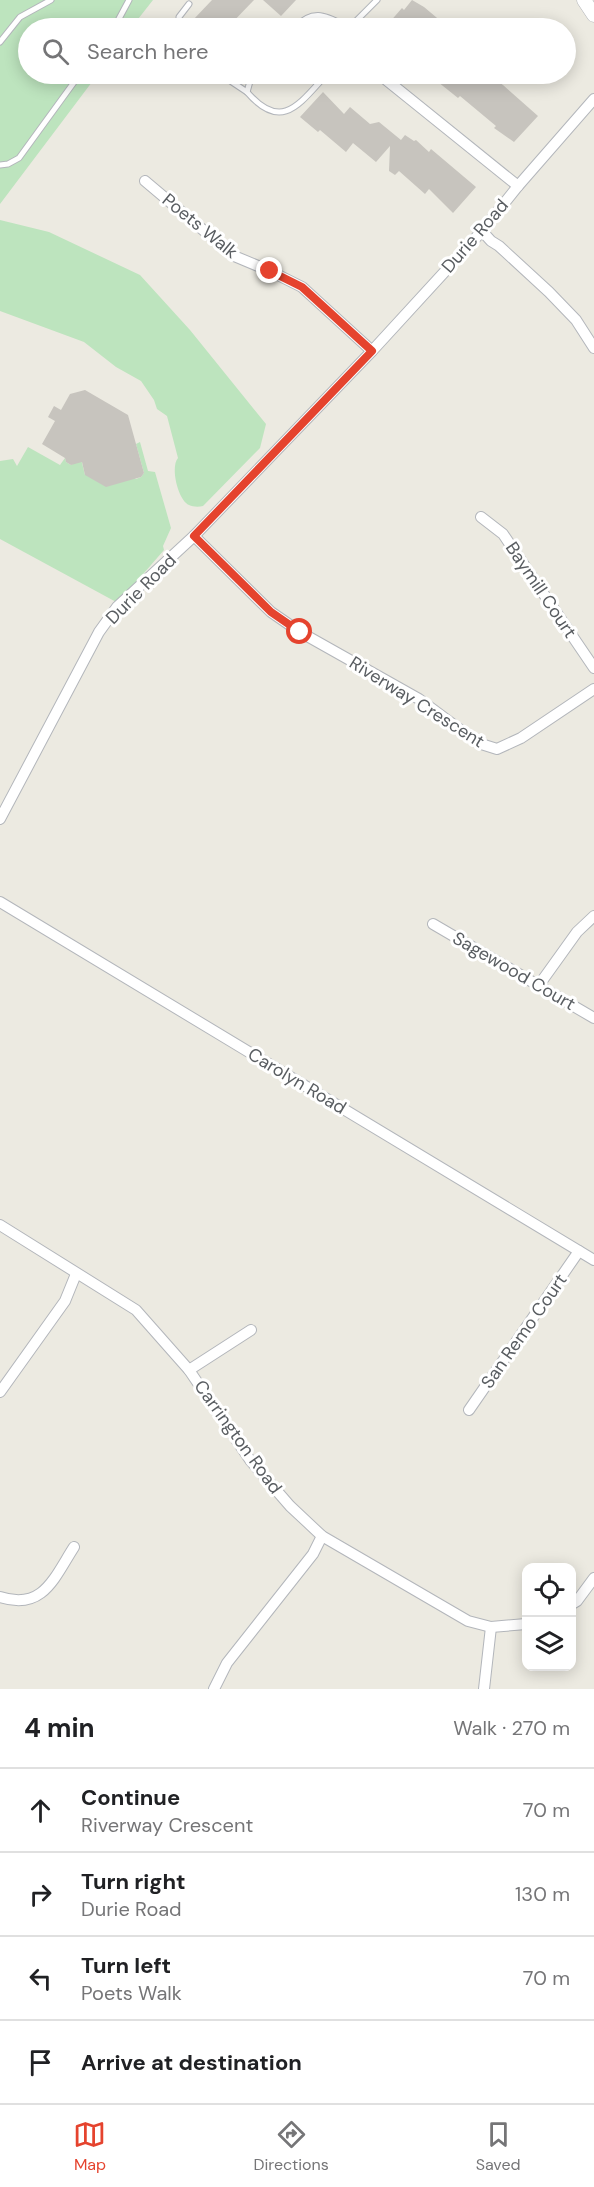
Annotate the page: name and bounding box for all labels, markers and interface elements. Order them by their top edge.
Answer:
search box [18,18,576,84]
icon: search [39,35,72,68]
text: Search here [87,37,208,66]
street label: Poets Walk [157,188,243,264]
street label: Durie Road [436,194,514,278]
route end [256,257,282,283]
street label: Baymill Court [500,537,582,643]
street label: Durie Road [100,548,182,630]
route start [286,618,312,644]
street label: Riverway Crescent [345,651,489,753]
street label: Sagewood Court [448,926,580,1016]
street label: Carolyn Road [243,1042,351,1120]
street label: San Remo Court [475,1269,573,1393]
street label: Carrington Road [189,1375,287,1499]
map controls [522,1563,576,1671]
button: locate [522,1563,576,1617]
button: layers [522,1617,576,1671]
text: 4 min [24,1711,95,1745]
text: Walk · 270 m [453,1715,570,1741]
text: Continue [81,1783,180,1812]
icon: ahead [24,1794,57,1827]
text: 70 m [523,1797,570,1823]
text: Riverway Crescent [81,1812,253,1838]
text: Turn right [81,1867,186,1896]
icon: right [24,1878,57,1911]
text: 130 m [515,1881,570,1907]
text: Durie Road [81,1896,182,1922]
text: Turn left [81,1951,171,1980]
icon: left [24,1962,57,1995]
text: 70 m [523,1965,570,1991]
text: Poets Walk [81,1980,182,2006]
icon: arrive [24,2046,57,2079]
text: Arrive at destination [81,2048,302,2077]
tab: Map [73,2118,106,2175]
tab: Directions [253,2118,329,2175]
tab: Saved [476,2118,521,2175]

